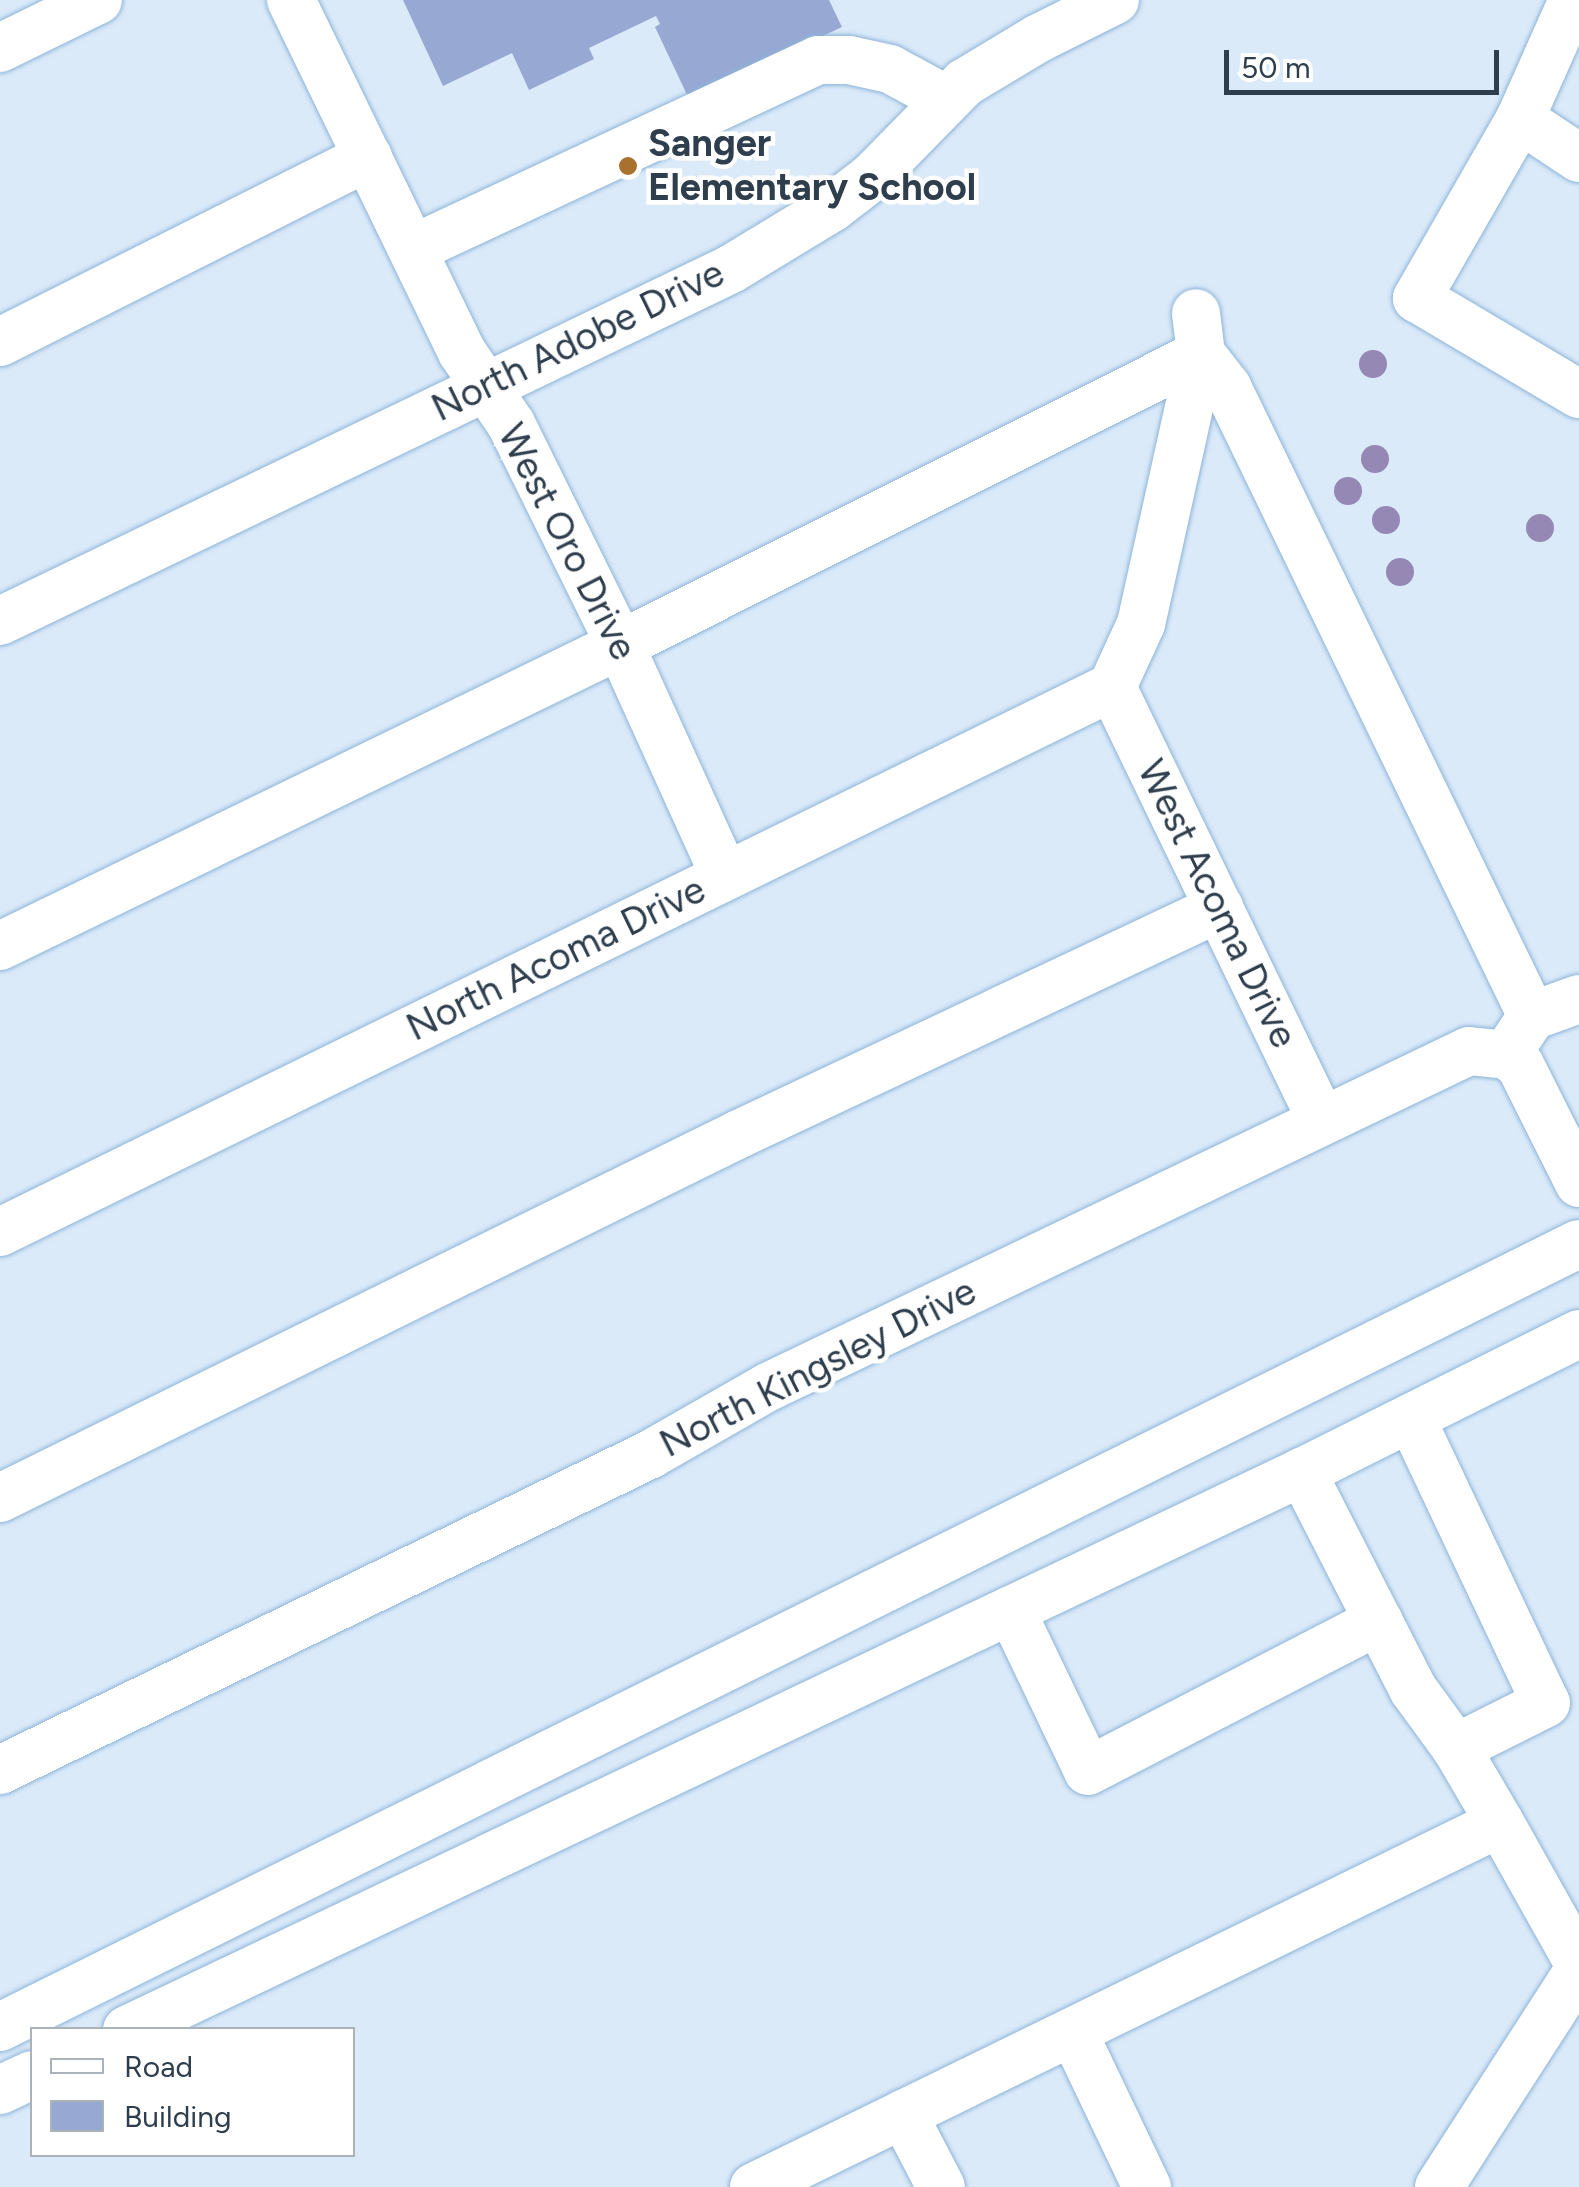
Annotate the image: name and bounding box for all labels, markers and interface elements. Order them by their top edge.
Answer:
scale bar [1229,30,1504,92]
text: 50 m [1241,49,1310,86]
place label: Sanger Elementary School [648,121,976,210]
marker: Sanger Elementary School [617,155,639,177]
street label: North Adobe Drive [425,251,731,431]
street label: West Oro Drive [488,416,646,668]
street label: West Acoma Drive [1128,753,1306,1055]
street label: North Acoma Drive [399,867,713,1051]
street label: North Kingsley Drive [652,1269,984,1467]
legend [30,2027,355,2157]
text: Road [124,2048,193,2085]
text: Building [124,2098,232,2135]

